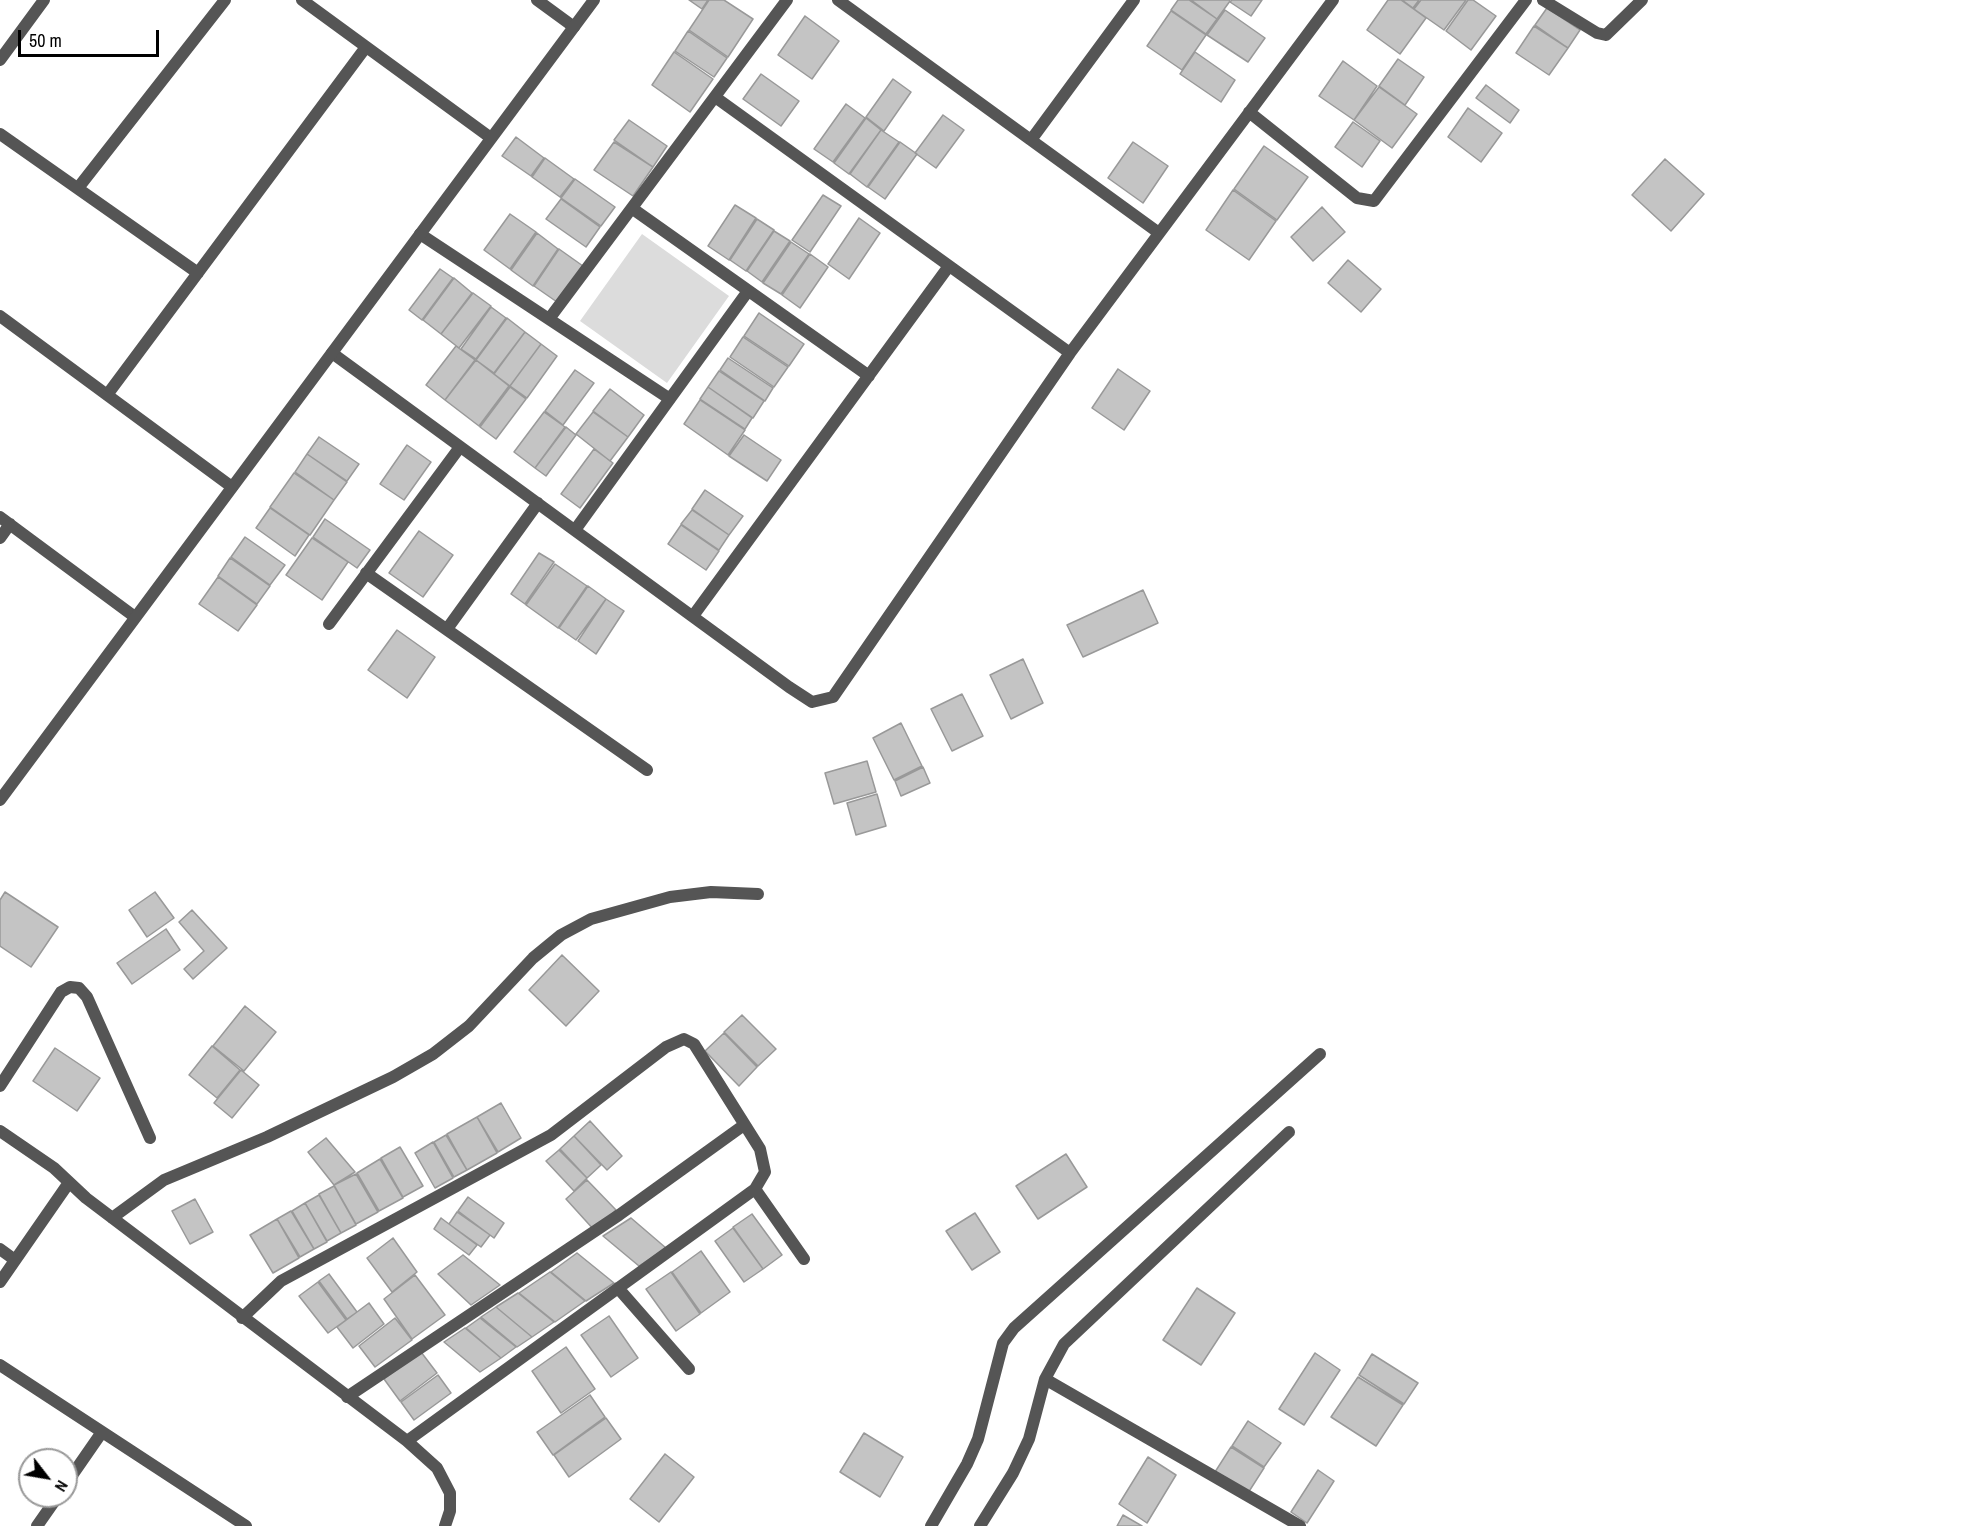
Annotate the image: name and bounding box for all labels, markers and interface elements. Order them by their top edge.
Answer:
scale bar [21,18,162,56]
text: 50 m [29,28,62,53]
north arrow [18,1448,78,1508]
text: N [50,1477,74,1496]

